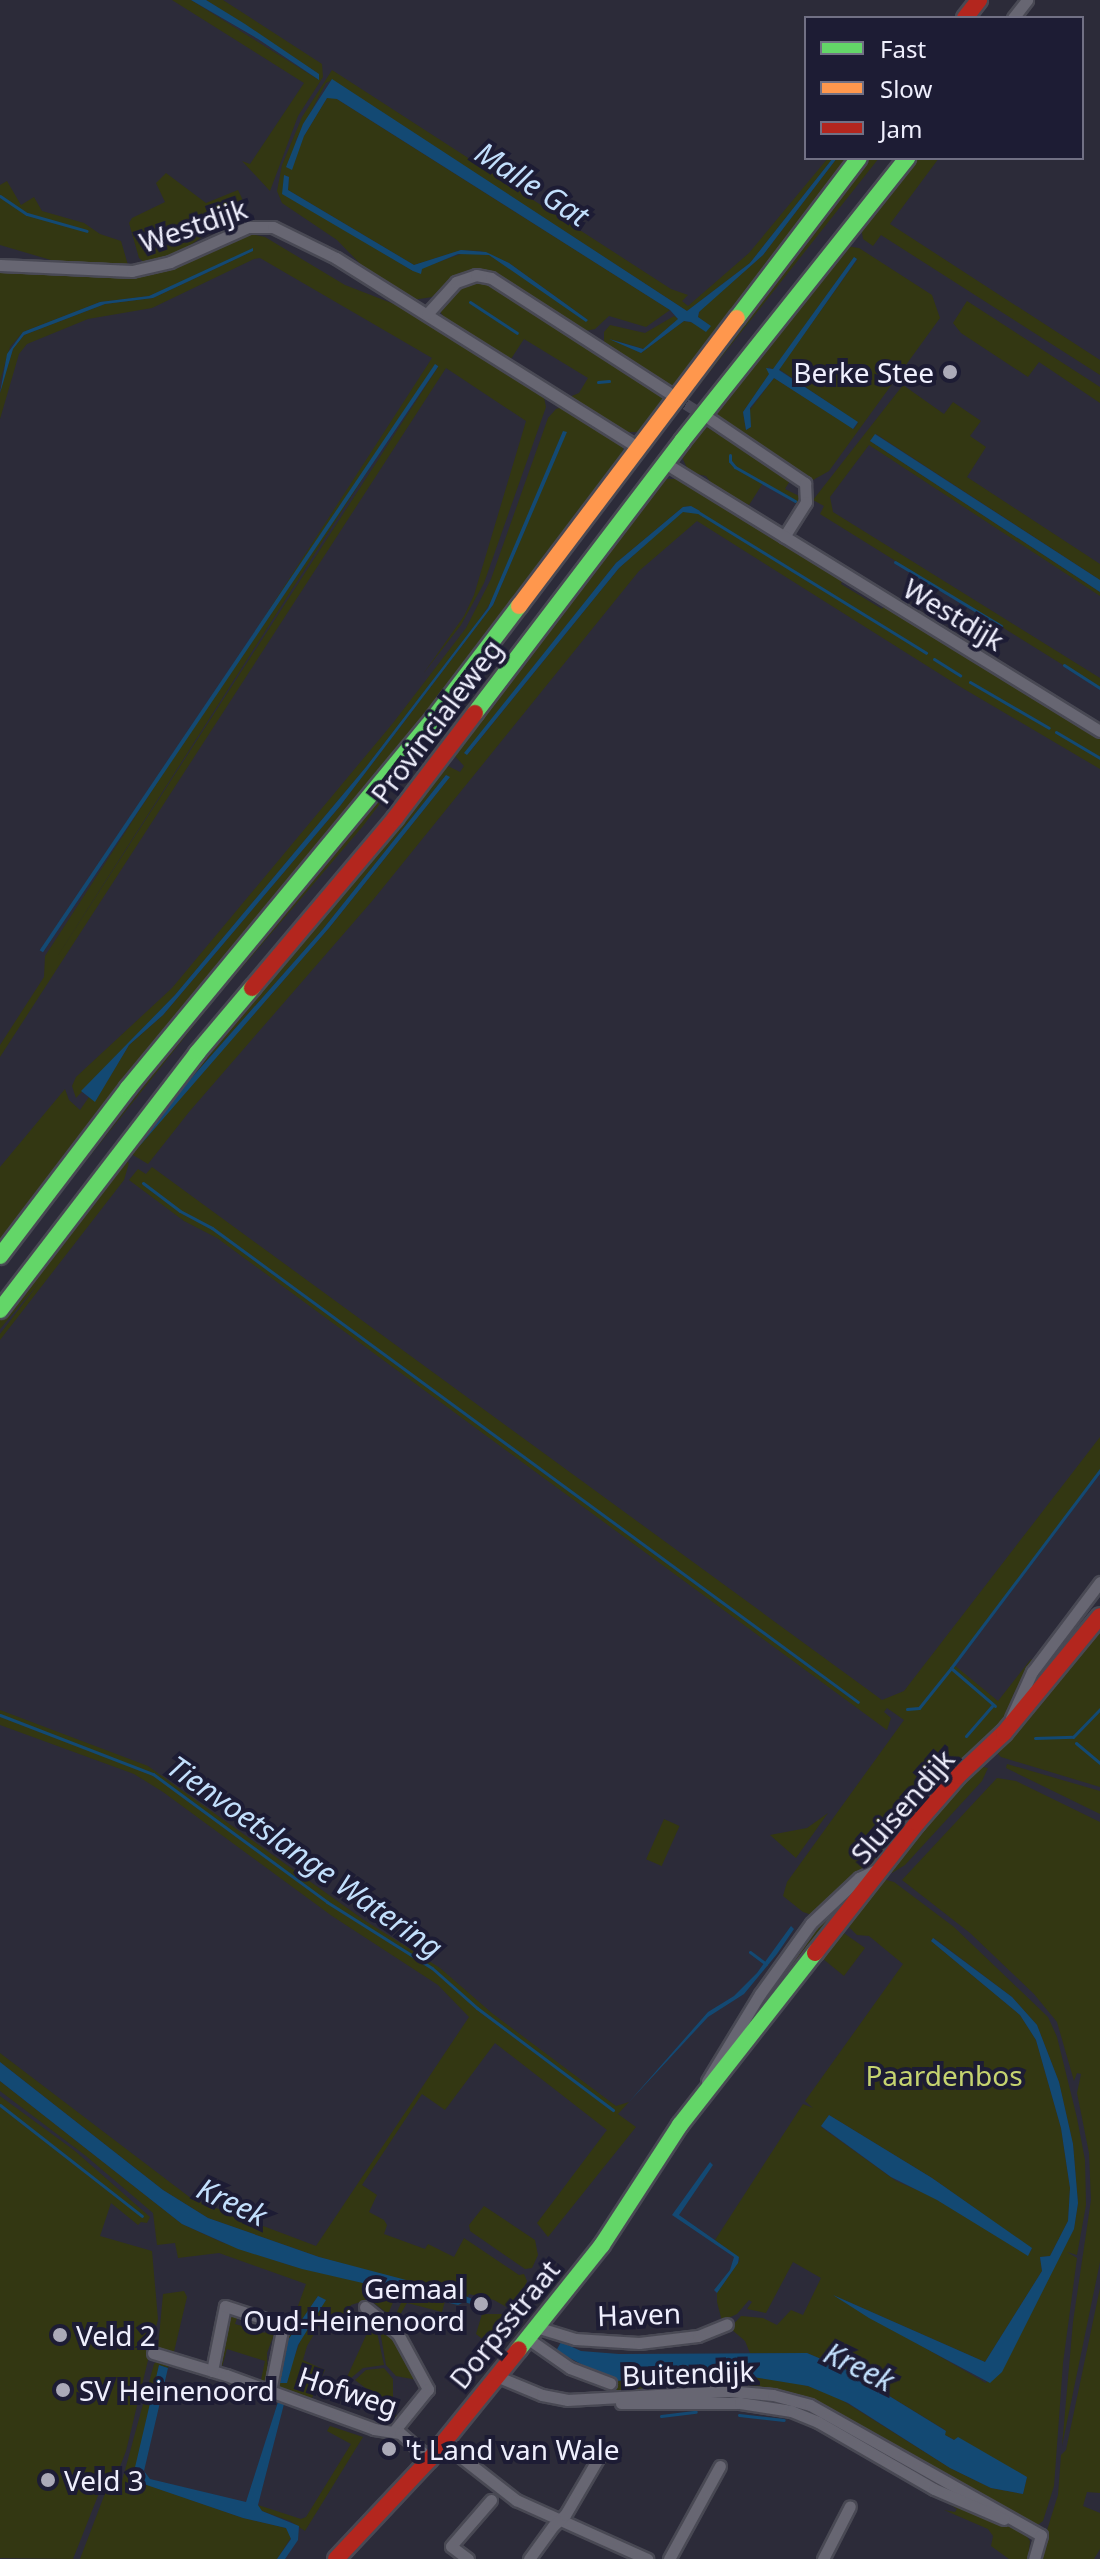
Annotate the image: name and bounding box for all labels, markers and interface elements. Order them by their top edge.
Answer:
legend [804,16,1084,160]
text: Fast [880,32,926,65]
text: Slow [880,72,932,105]
text: Jam [880,112,922,145]
water label: Malle Gat [469,134,595,234]
street label: Westdijk [135,191,251,259]
place label: Berke Stee [793,355,934,389]
marker: Berke Stee [941,363,959,381]
street label: Westdijk [898,571,1010,657]
street label: Provincialeweg [363,632,509,810]
street label: Sluisendijk [843,1742,961,1870]
water label: Tienvoetslange Watering [160,1748,450,1966]
park label: Paardenbos [865,2058,1023,2092]
water label: Kreek [191,2170,273,2234]
street label: Dorpsstraat [442,2253,566,2395]
place label: Gemaal Oud-Heinenoord [243,2271,465,2337]
marker: Gemaal Oud-Heinenoord [472,2295,490,2313]
street label: Haven [597,2296,681,2332]
place label: Veld 2 [76,2318,156,2352]
marker: Veld 2 [51,2326,69,2344]
water label: Kreek [818,2335,900,2399]
street label: Buitendijk [621,2354,755,2392]
street label: Hofweg [294,2359,402,2423]
place label: SV Heinenoord [79,2373,275,2407]
marker: SV Heinenoord [54,2381,72,2399]
place label: 't Land van Wale [405,2432,620,2466]
marker: 't Land van Wale [380,2440,398,2458]
place label: Veld 3 [64,2463,144,2497]
marker: Veld 3 [39,2471,57,2489]

